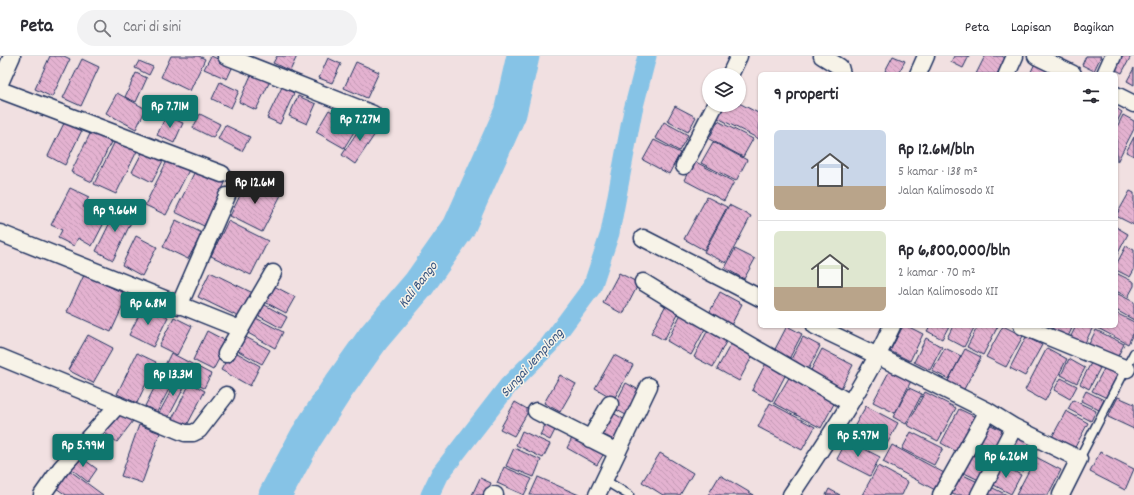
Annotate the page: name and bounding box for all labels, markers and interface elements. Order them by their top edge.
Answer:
search box [77,10,357,46]
text: Peta [20,14,53,41]
icon: search [91,17,113,39]
text: Cari di sini [123,17,181,39]
text: Peta [965,18,989,38]
text: Lapisan [1011,18,1051,38]
text: Bagikan [1073,18,1114,38]
map controls [702,68,746,112]
button: layers [702,68,746,112]
text: 9 properti [774,84,838,108]
icon: filters [1080,85,1102,107]
pin: Rp 7.71M [129,95,211,129]
text: Rp 7.71M [151,98,189,117]
pin: Rp 7.27M [319,108,401,142]
text: Rp 7.27M [340,111,380,130]
text: Rp 12.6M/bln [898,139,974,163]
icon: home [806,146,854,194]
text: 5 kamar · 138 m² [898,163,978,182]
pin: Rp 12.6M [214,171,296,205]
text: Rp 12.6M [235,174,275,193]
text: Jalan Kalimosodo XI [898,182,994,201]
pin: Rp 9.66M [74,199,156,233]
text: Rp 9.66M [93,202,137,221]
text: Rp 6,800,000/bln [898,240,1010,264]
icon: home [806,247,854,295]
water label: Kali Bango [394,257,444,313]
text: 2 kamar · 70 m² [898,264,976,283]
text: Jalan Kalimosodo XII [898,283,998,302]
pin: Rp 6.8M [111,292,185,326]
text: Rp 6.8M [130,295,166,314]
water label: Sungai Jemplong [496,324,569,402]
pin: Rp 13.3M [132,363,214,397]
text: Rp 13.3M [153,366,193,385]
pin: Rp 5.97M [817,424,899,458]
text: Rp 5.97M [837,427,879,446]
pin: Rp 5.99M [42,434,124,468]
text: Rp 5.99M [61,437,105,456]
pin: Rp 6.26M [965,445,1047,479]
text: Rp 6.26M [984,448,1028,467]

